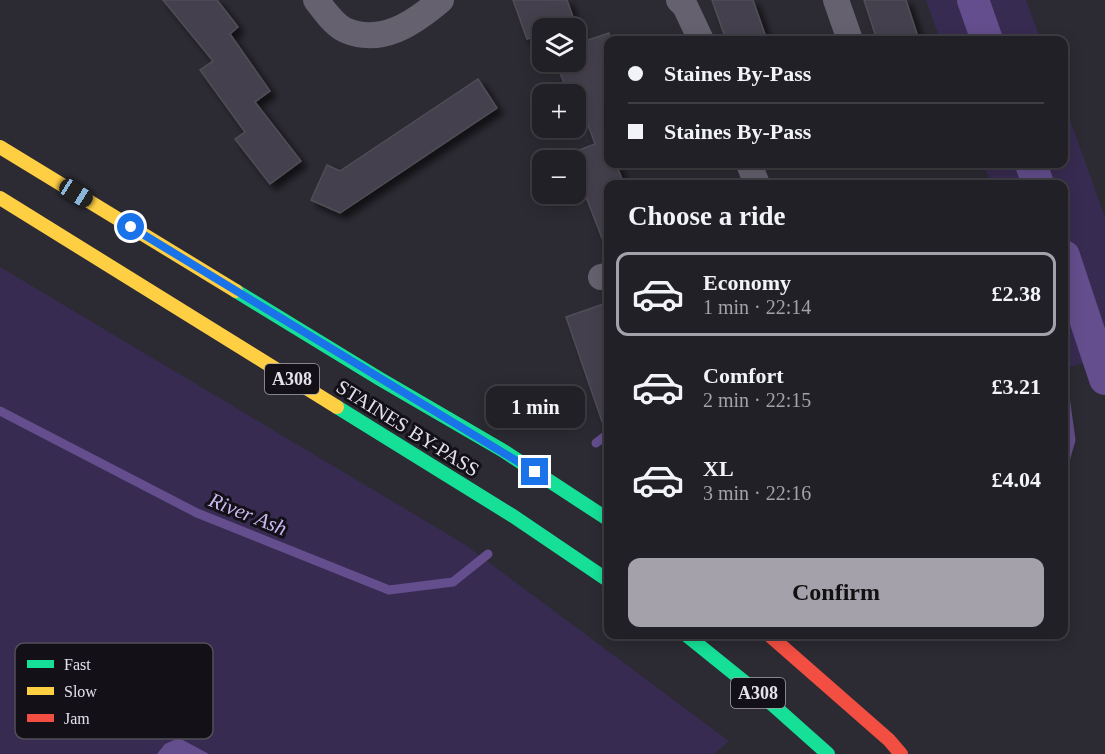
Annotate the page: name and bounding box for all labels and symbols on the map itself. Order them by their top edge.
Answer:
car [56,176,96,210]
route start [117,213,144,240]
road number: A308 [265,364,319,394]
street label: STAINES BY-PASS [333,375,483,481]
callout: 1 min [486,385,584,427]
route end [521,458,548,485]
water label: River Ash [205,487,290,540]
legend [15,643,213,739]
text: Fast [64,656,91,673]
road number: A308 [731,678,785,708]
text: Slow [64,683,97,700]
text: Jam [64,710,90,727]

